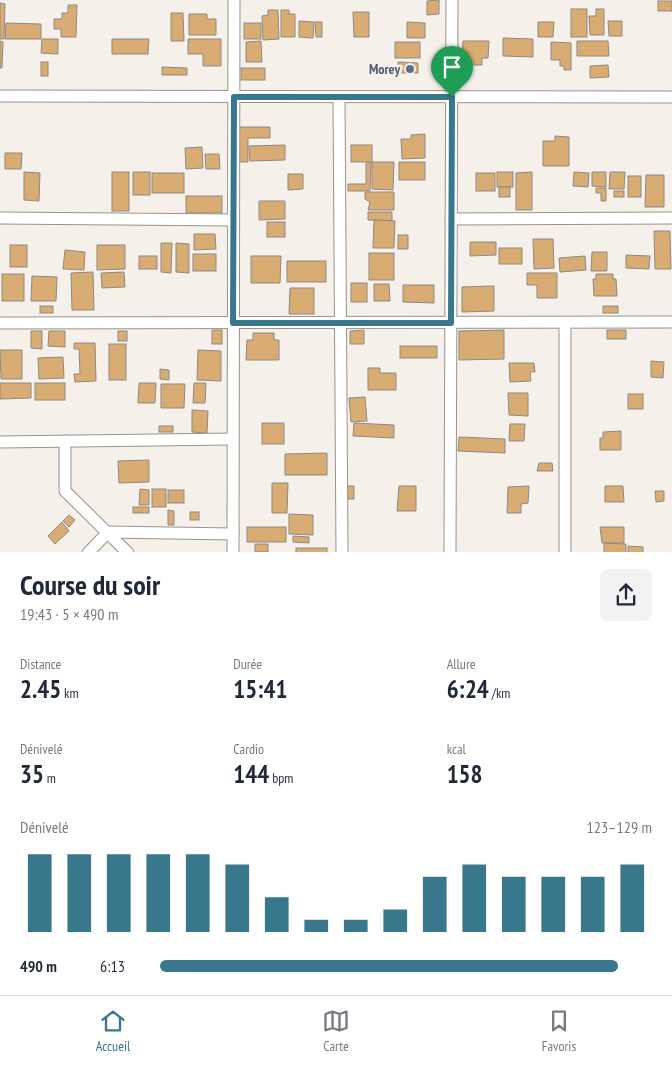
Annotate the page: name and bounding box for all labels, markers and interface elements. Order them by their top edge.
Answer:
pin [431,46,473,97]
icon: arrive [438,53,466,81]
place label: Morey [369,60,400,78]
marker: Morey [404,63,416,75]
text: Course du soir [20,566,160,603]
button: share [600,569,652,621]
text: 19:43 · 5 × 490 m [20,604,118,624]
text: Distance [20,655,61,673]
text: Durée [233,655,262,673]
text: Allure [447,655,476,673]
text: 2.45 [20,673,61,705]
text: 15:41 [233,673,287,705]
text: 6:24 [447,673,489,705]
text: km [61,684,79,702]
text: /km [489,684,510,702]
text: Dénivelé [20,740,63,758]
text: Cardio [233,740,264,758]
text: kcal [447,740,466,758]
text: 35 [20,758,44,790]
text: 144 [233,758,269,790]
text: 158 [447,758,483,790]
text: m [44,769,56,787]
text: bpm [269,769,293,787]
text: Dénivelé [20,817,69,837]
text: 123–129 m [587,817,652,837]
text: 490 m [20,956,57,976]
text: 6:13 [100,956,125,976]
tab: Accueil [96,1007,130,1055]
tab: Carte [322,1007,350,1055]
tab: Favoris [542,1007,576,1055]

